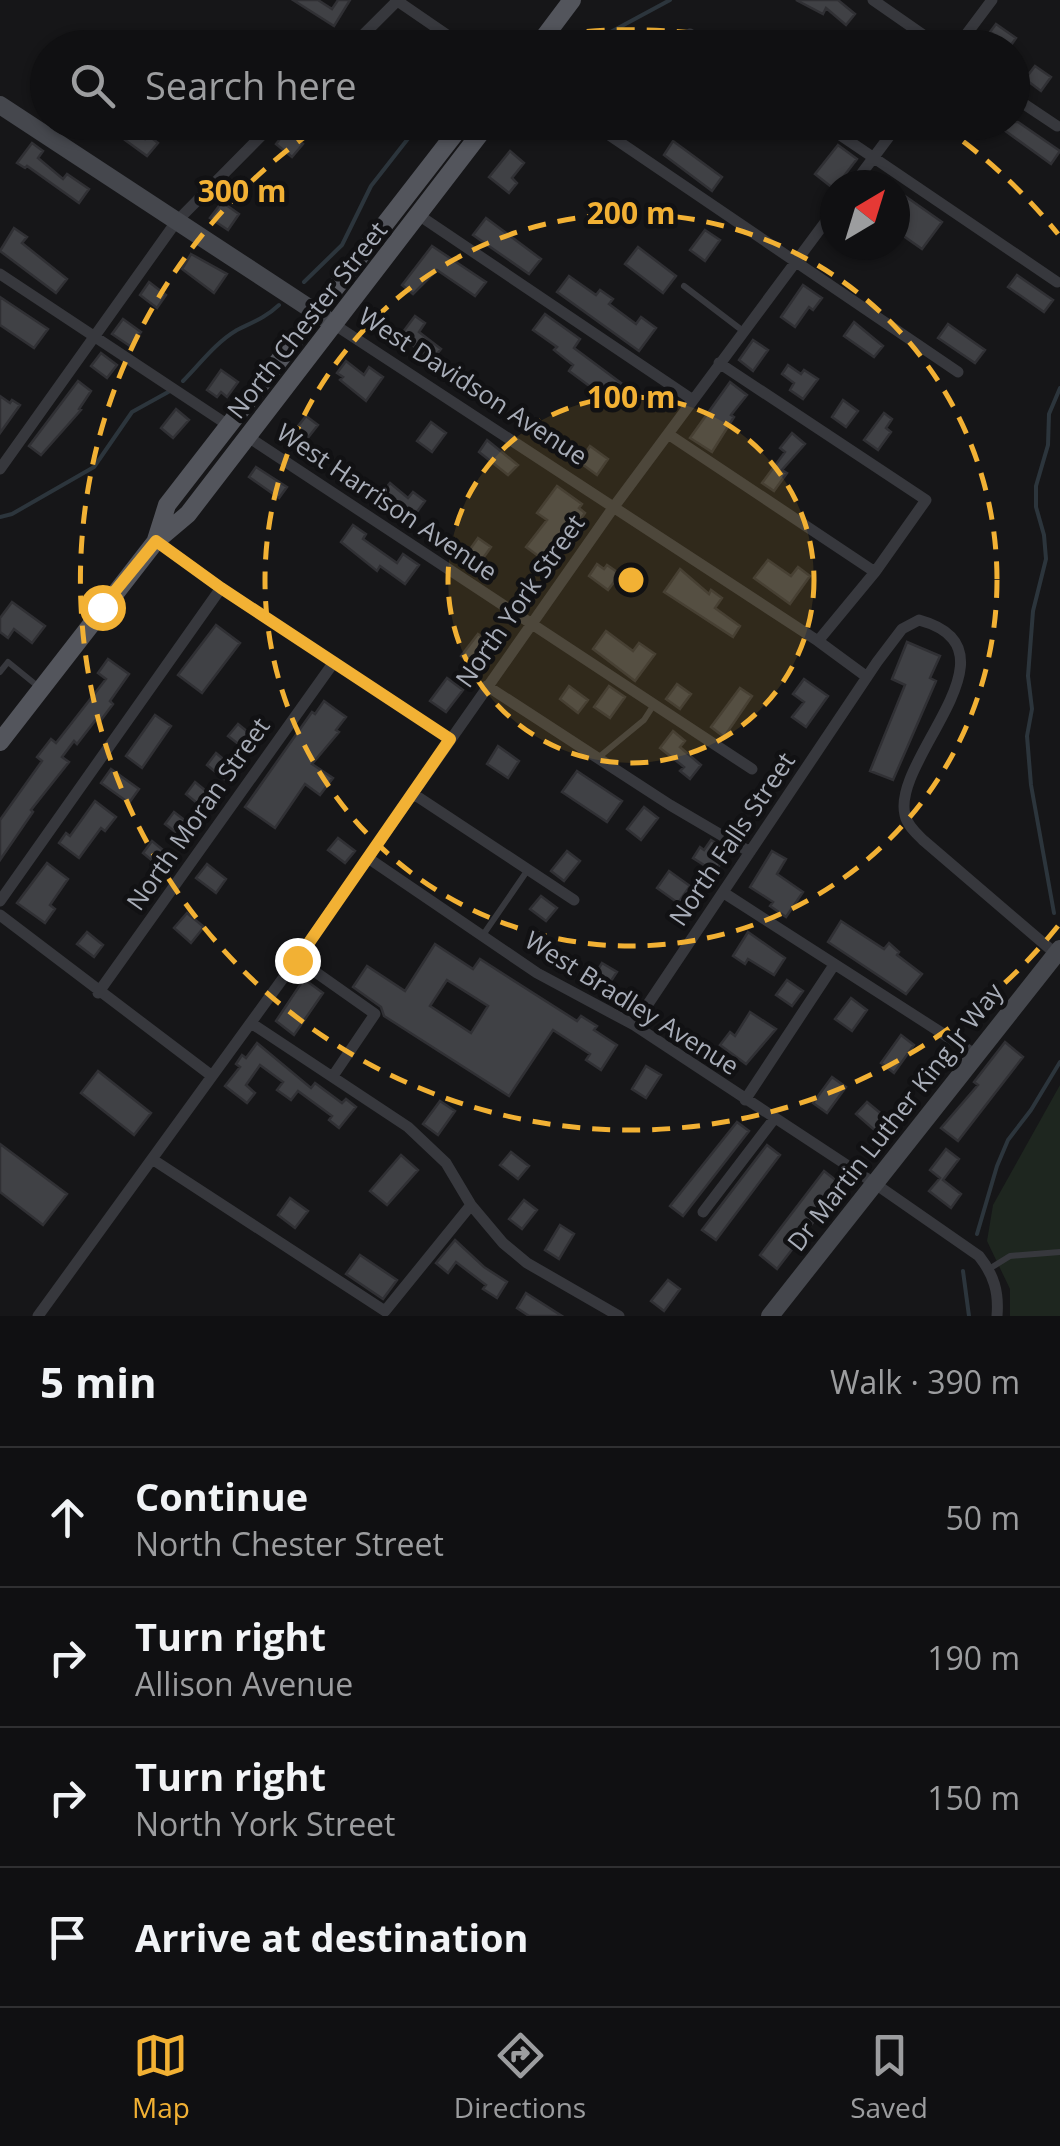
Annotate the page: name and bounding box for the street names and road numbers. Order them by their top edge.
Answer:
street label: North Chester Street [219,214,394,425]
street label: West Davidson Avenue [353,298,595,472]
street label: West Harrison Avenue [271,415,505,588]
street label: North York Street [447,507,592,694]
street label: North Moran Street [118,710,277,917]
street label: North Falls Street [660,745,802,932]
street label: West Bradley Avenue [519,922,746,1082]
street label: Dr Martin Luther King Jr Way [779,975,1010,1258]

